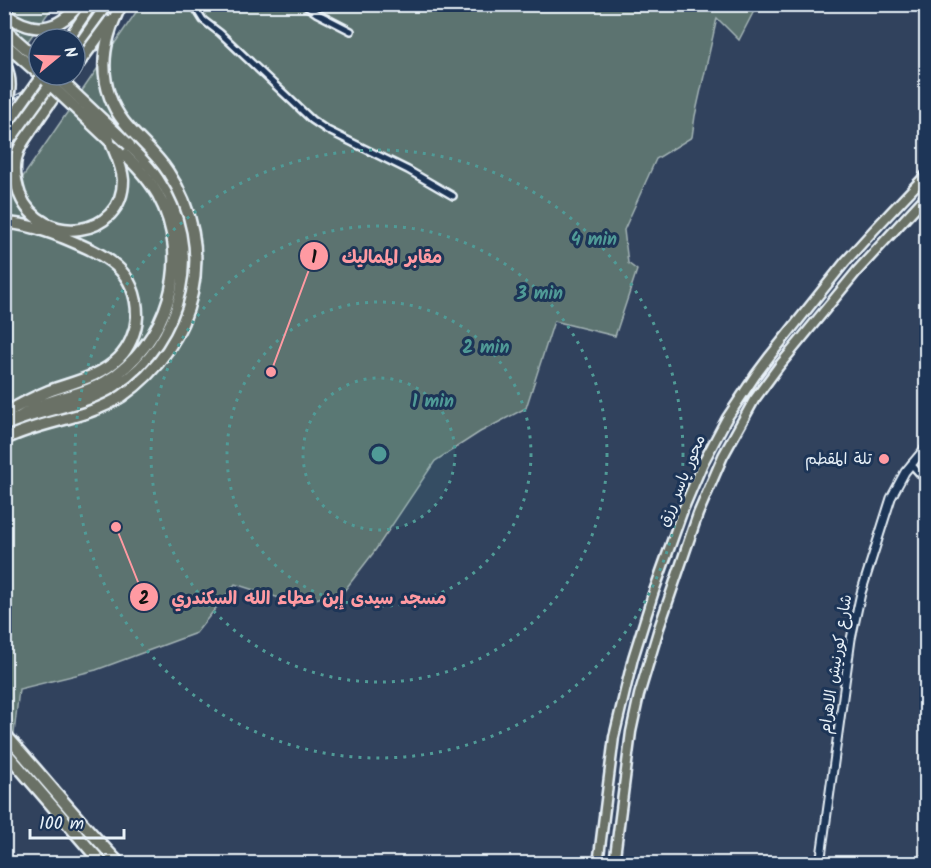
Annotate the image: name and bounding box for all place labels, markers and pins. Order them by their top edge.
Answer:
callout: مقابر المماليك [299,238,454,274]
centre of rings [369,444,389,464]
place label: تلة المقطم [805,447,872,472]
marker: تلة المقطم [877,452,891,466]
callout: مسجد سيدى إبن عطاء الله السكندري [129,579,458,615]

